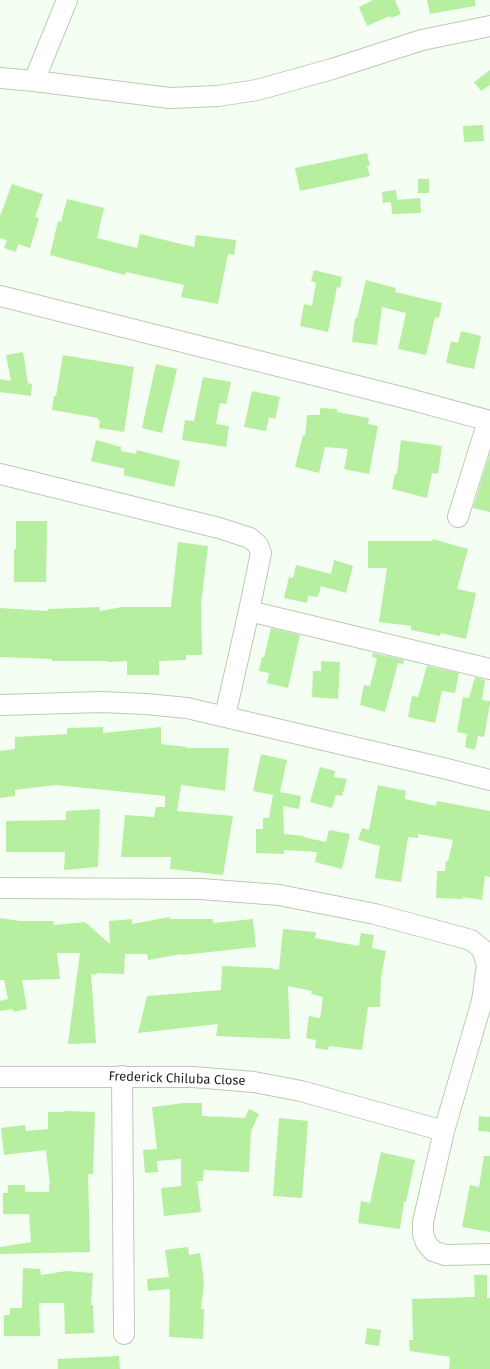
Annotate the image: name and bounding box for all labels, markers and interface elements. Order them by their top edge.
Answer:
street label: Frederick Chiluba Close [108,1069,246,1089]

